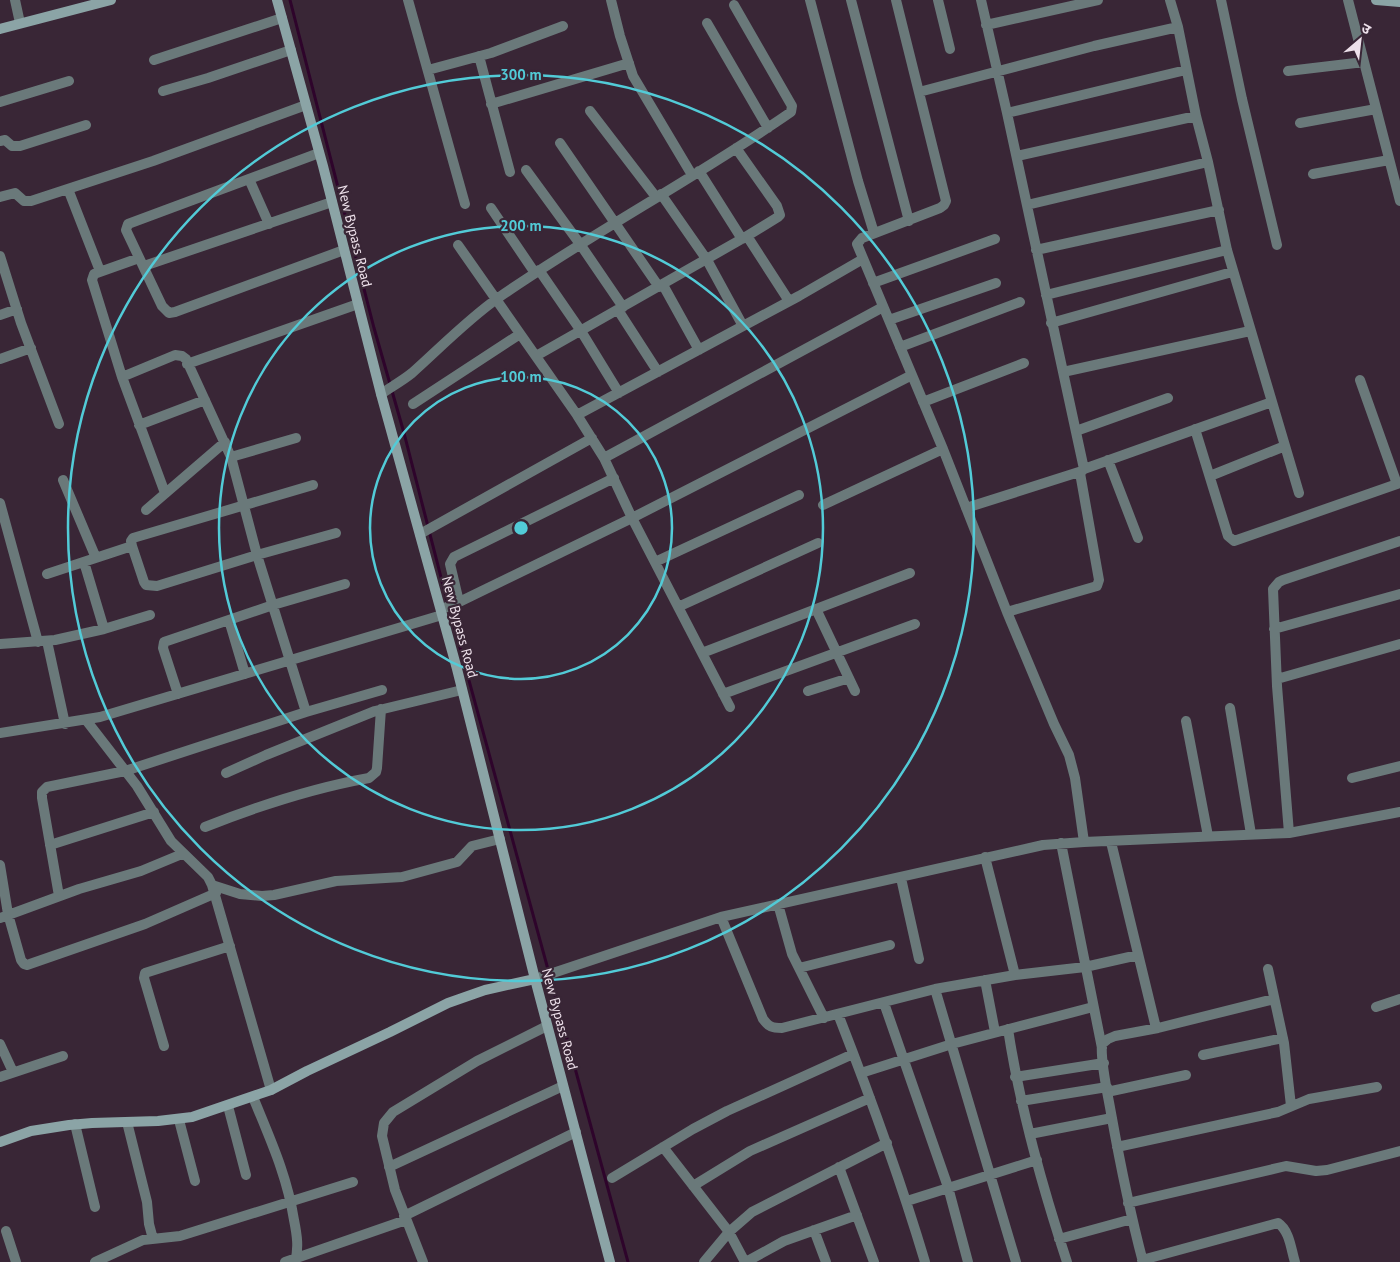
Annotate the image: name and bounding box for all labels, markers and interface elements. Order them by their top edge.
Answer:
north arrow [1335,15,1385,65]
text: उ [1358,19,1375,39]
text: 300 m [500,65,542,84]
street label: New Bypass Road [334,183,376,289]
text: 200 m [500,216,542,235]
text: 100 m [500,367,542,386]
centre of rings [512,519,530,537]
street label: New Bypass Road [438,574,482,680]
street label: New Bypass Road [538,966,582,1072]

